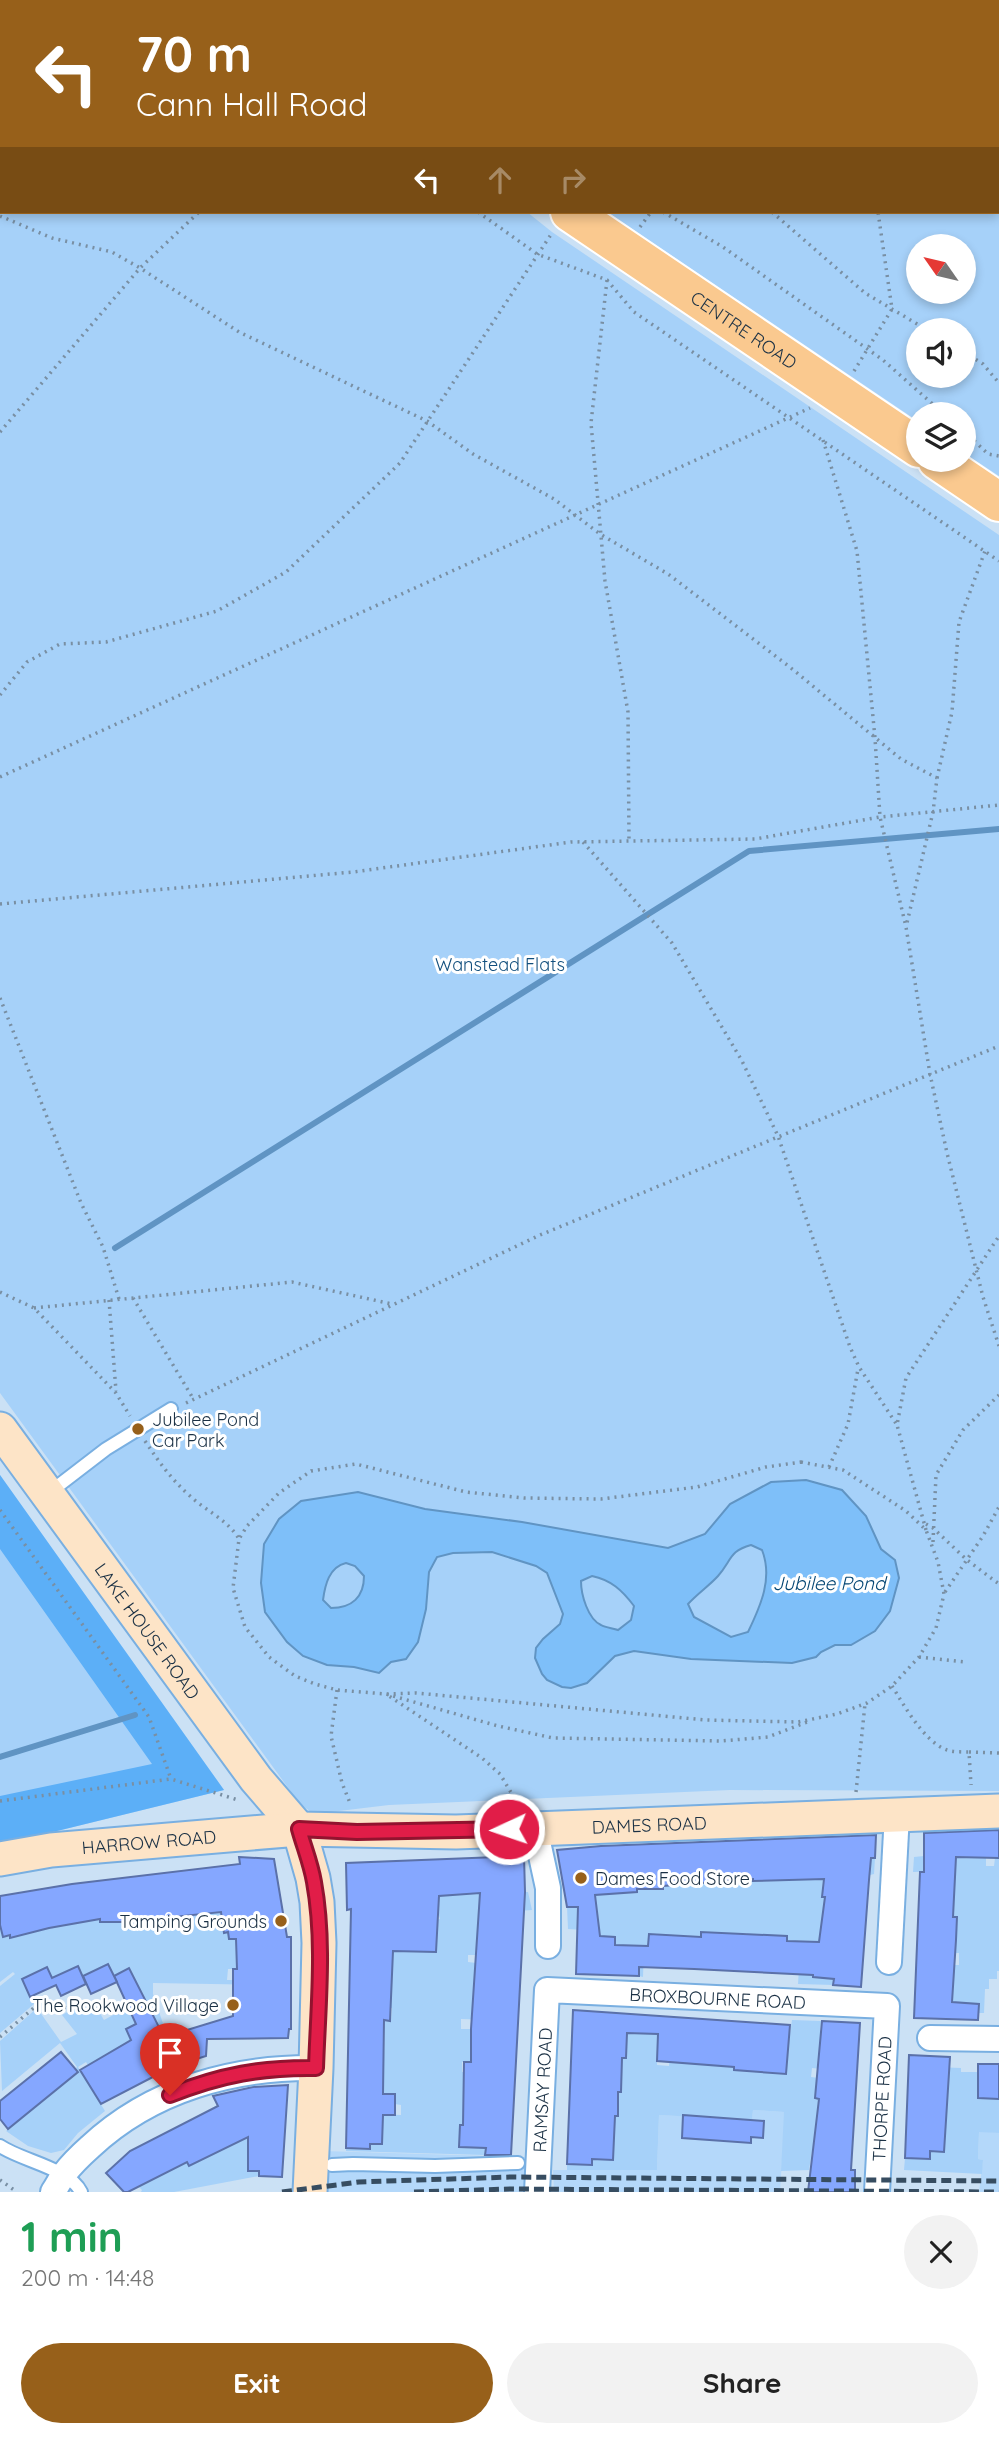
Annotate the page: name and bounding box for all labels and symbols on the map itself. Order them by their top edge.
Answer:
north arrow [906,234,976,304]
street label: CENTRE ROAD [686,286,802,374]
park label: Wanstead Flats [435,953,565,976]
place label: Jubilee Pond Car Park [152,1408,259,1452]
marker: Jubilee Pond Car Park [130,1421,146,1437]
street label: LAKE HOUSE ROAD [90,1558,205,1704]
water label: Jubilee Pond [772,1571,888,1595]
position arrow [472,1792,546,1866]
street label: DAMES ROAD [591,1811,707,1838]
street label: HARROW ROAD [81,1825,217,1859]
place label: Dames Food Store [595,1867,750,1890]
marker: Dames Food Store [573,1870,589,1886]
place label: Tamping Grounds [119,1910,267,1933]
marker: Tamping Grounds [273,1913,289,1929]
street label: BROXBOURNE ROAD [629,1982,806,2014]
place label: The Rookwood Village [32,1994,219,2017]
marker: The Rookwood Village [225,1997,241,2013]
pin [140,2023,200,2095]
street label: RAMSAY ROAD [527,2027,557,2153]
street label: THORPE ROAD [867,2036,897,2162]

